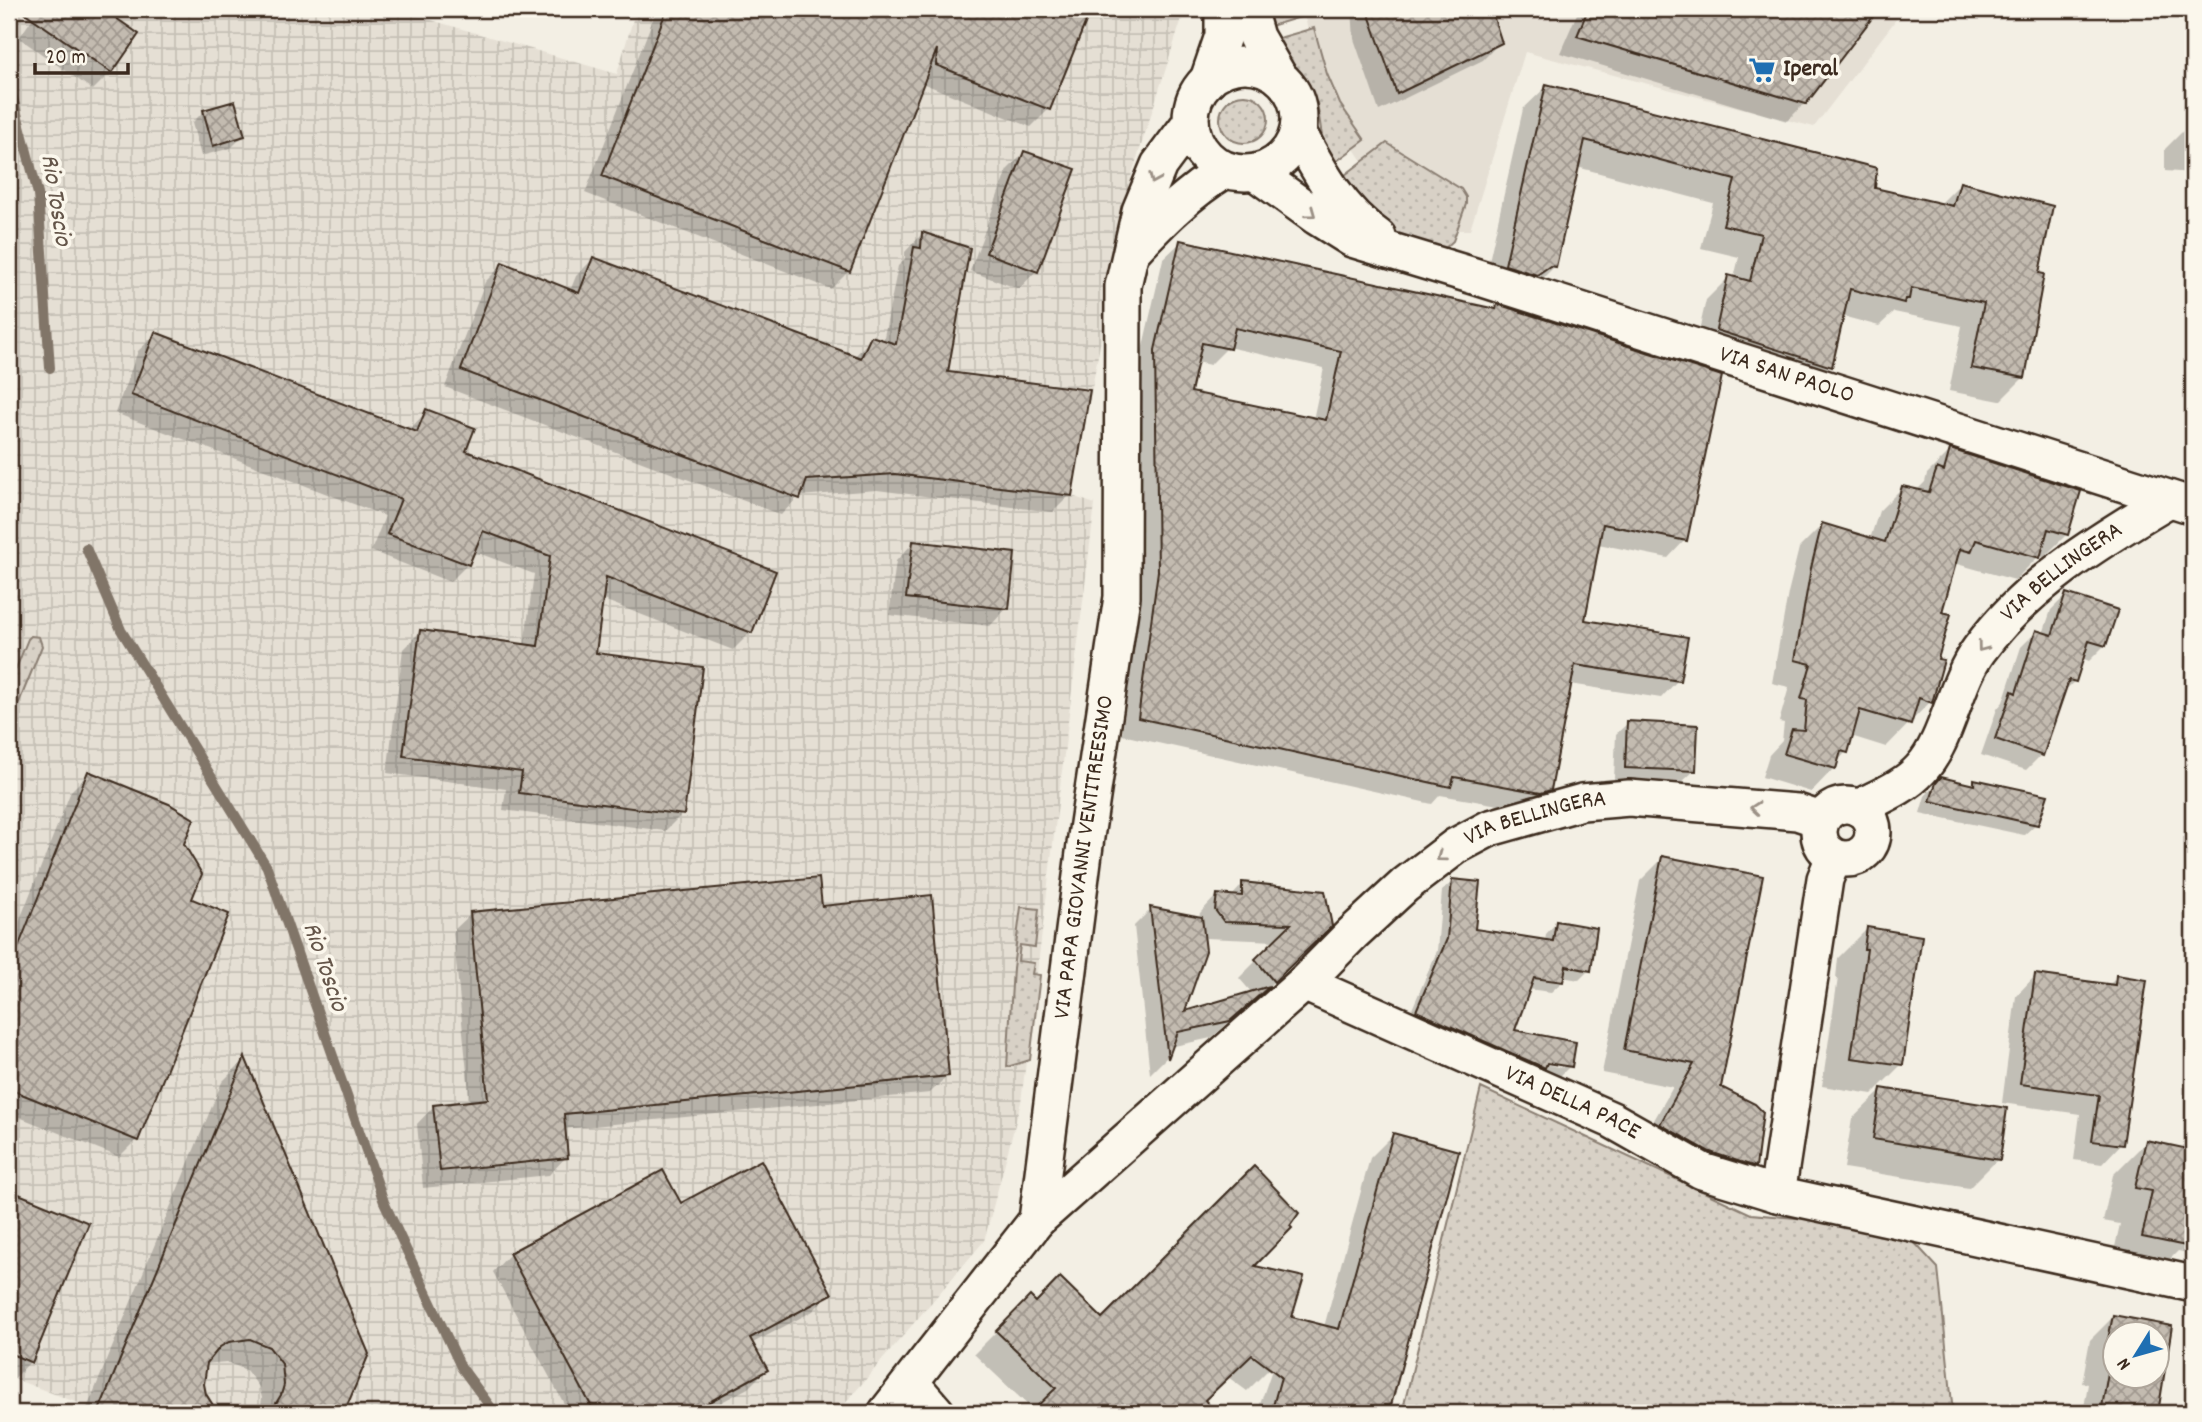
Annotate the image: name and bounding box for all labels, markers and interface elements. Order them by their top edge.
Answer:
scale bar [35,32,128,76]
text: 20 m [46,44,86,74]
place label: Iperal [1783,53,1838,87]
supermarket icon: Iperal [1747,55,1777,85]
water label: Rio Toscio [30,152,81,250]
one-way arrow [1148,172,1162,184]
one-way arrow [1303,205,1316,217]
street label: VIA SAN PAOLO [1714,338,1858,413]
street label: VIA BELLINGERA [1993,514,2130,630]
one-way arrow [1978,639,1991,651]
street label: VIA PAPA GIOVANNI VENTITREESIMO [1046,693,1124,1021]
street label: VIA BELLINGERA [1458,783,1608,856]
one-way arrow [1749,801,1760,816]
one-way arrow [1436,848,1449,861]
water label: Rio Toscio [291,917,357,1018]
street label: VIA DELLA PACE [1499,1057,1646,1150]
north arrow [2100,1320,2170,1390]
text: N [2112,1351,2139,1375]

